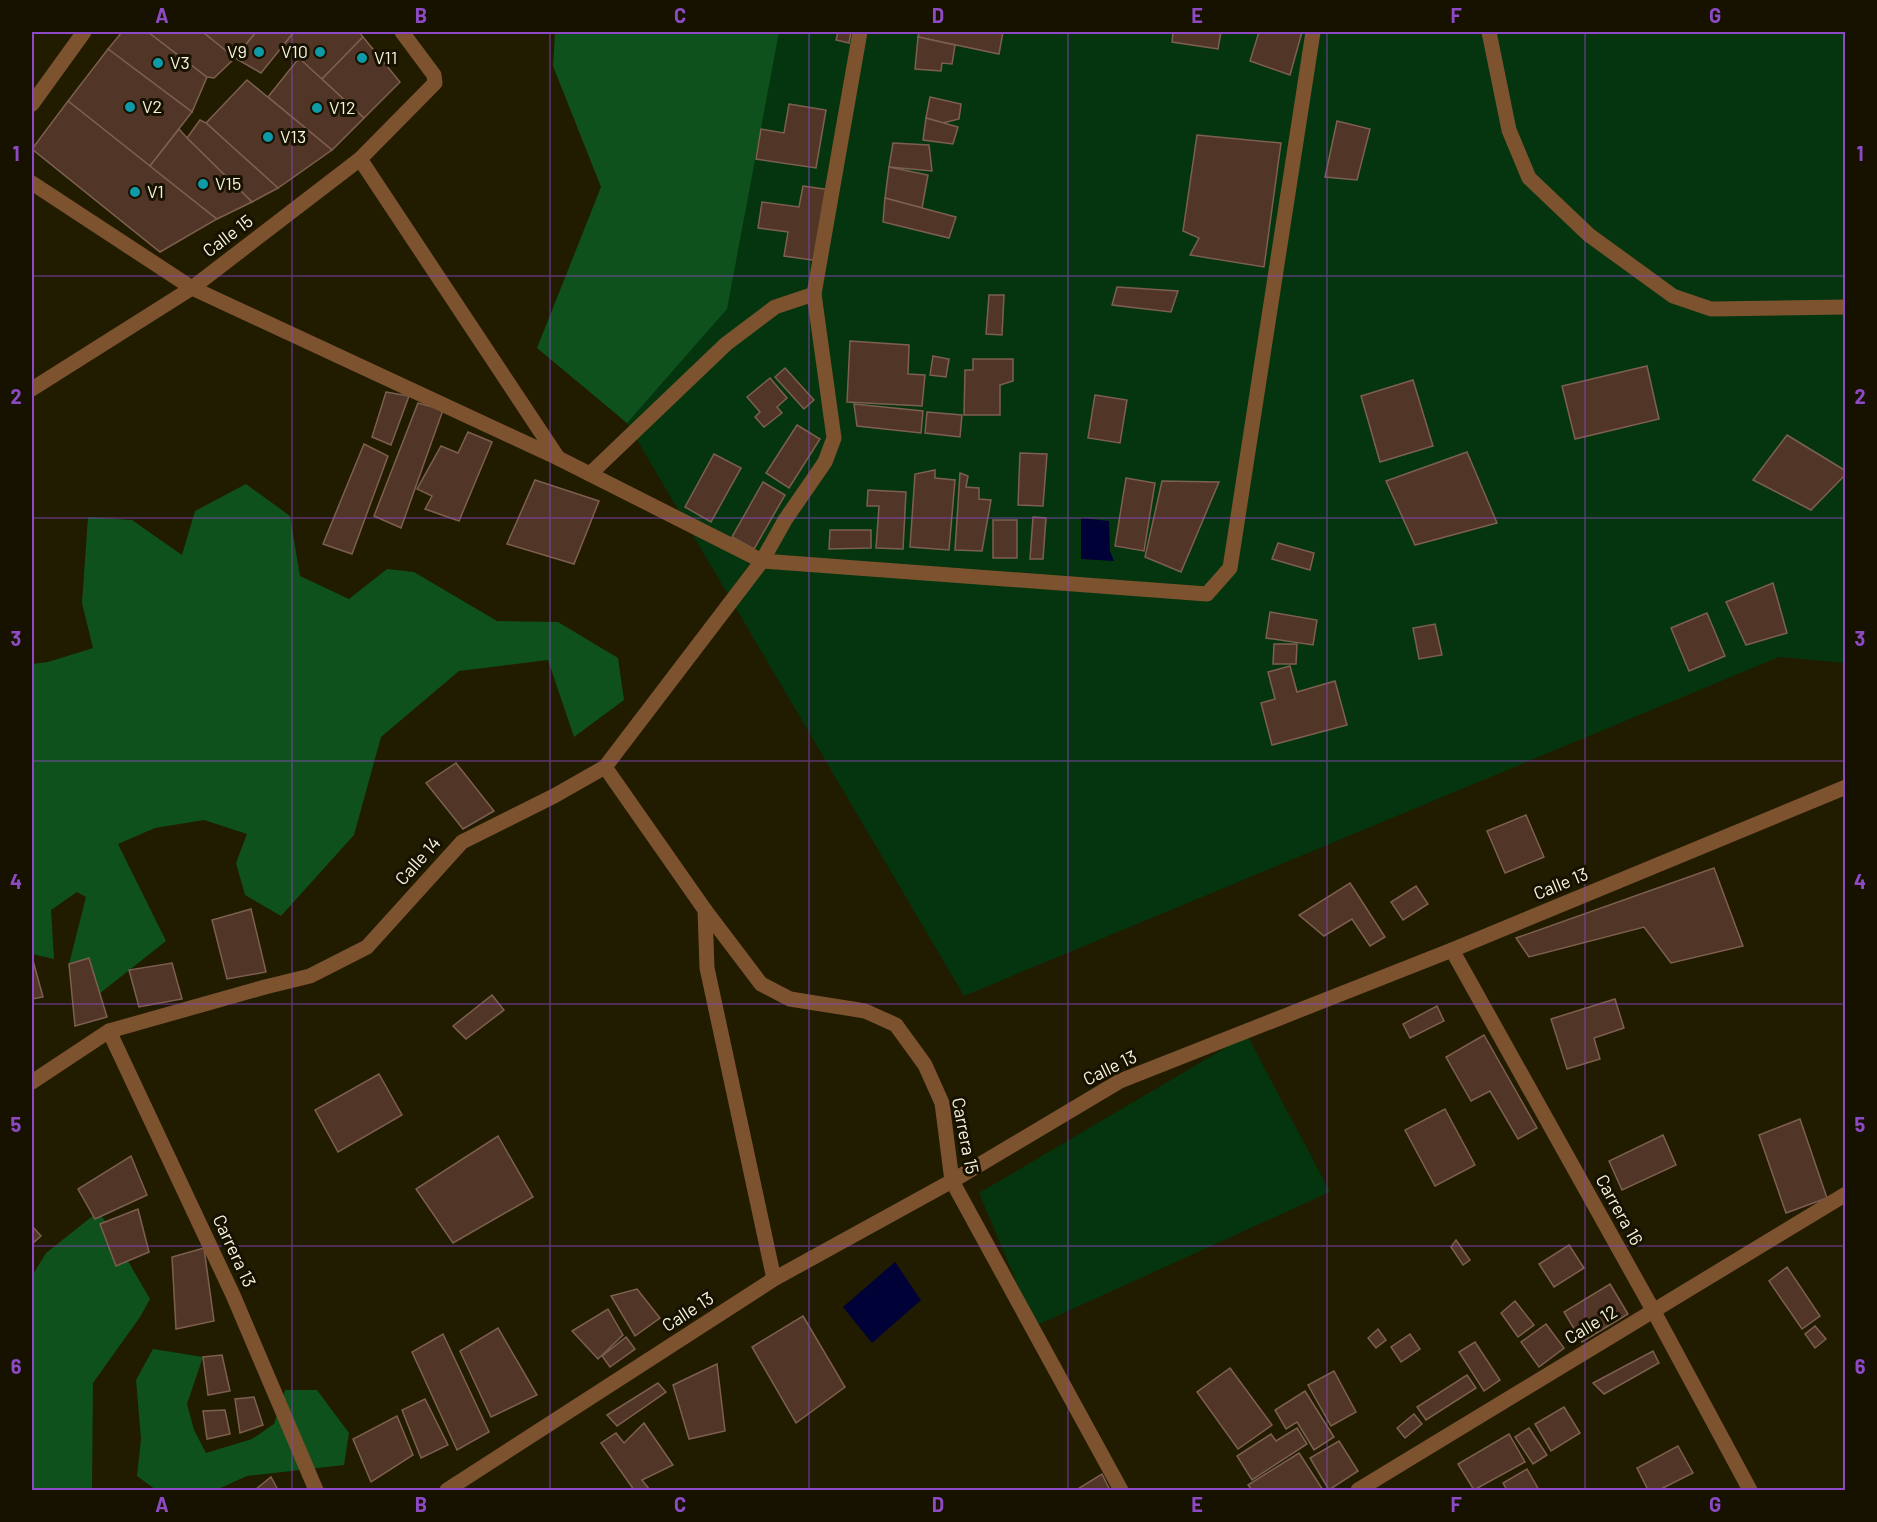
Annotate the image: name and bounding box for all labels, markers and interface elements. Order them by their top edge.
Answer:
text: A [155,3,169,27]
text: B [415,3,427,27]
text: C [674,3,686,27]
text: D [932,3,944,27]
text: E [1191,3,1203,27]
text: F [1450,3,1462,27]
text: G [1709,3,1721,27]
place label: V9 [227,40,247,62]
place label: V10 [281,40,308,62]
marker: V9 [252,45,266,59]
marker: V10 [313,45,327,59]
place label: V11 [374,46,397,68]
place label: V3 [170,51,190,73]
marker: V11 [355,51,369,65]
marker: V3 [151,56,165,70]
place label: V2 [142,95,162,117]
place label: V12 [329,96,356,118]
marker: V2 [123,100,137,114]
marker: V12 [310,101,324,115]
place label: V13 [280,125,306,147]
marker: V13 [261,130,275,144]
text: 1 [12,141,20,165]
text: 1 [1856,141,1864,165]
place label: V15 [215,172,241,194]
marker: V15 [196,177,210,191]
place label: V1 [147,180,164,202]
marker: V1 [128,185,142,199]
street label: Calle 15 [198,209,257,261]
text: 2 [10,384,22,408]
text: 2 [1854,384,1866,408]
text: 3 [11,626,21,650]
text: 3 [1855,626,1865,650]
street label: Calle 14 [390,832,445,889]
street label: Calle 13 [1530,862,1591,904]
text: 4 [10,869,22,893]
text: 4 [1854,869,1866,893]
street label: Calle 13 [1079,1045,1140,1089]
street label: Carrera 15 [948,1096,984,1176]
text: 5 [11,1112,22,1136]
text: 5 [1855,1112,1866,1136]
street label: Carrera 16 [1591,1170,1648,1249]
street label: Carrera 13 [209,1211,261,1290]
street label: Calle 13 [658,1286,717,1336]
street label: Calle 12 [1560,1300,1621,1348]
text: 6 [11,1354,22,1378]
text: 6 [1855,1354,1866,1378]
text: A [155,1492,169,1516]
text: B [415,1492,427,1516]
text: C [674,1492,686,1516]
text: D [932,1492,944,1516]
text: E [1191,1492,1203,1516]
text: F [1450,1492,1462,1516]
text: G [1709,1492,1721,1516]

